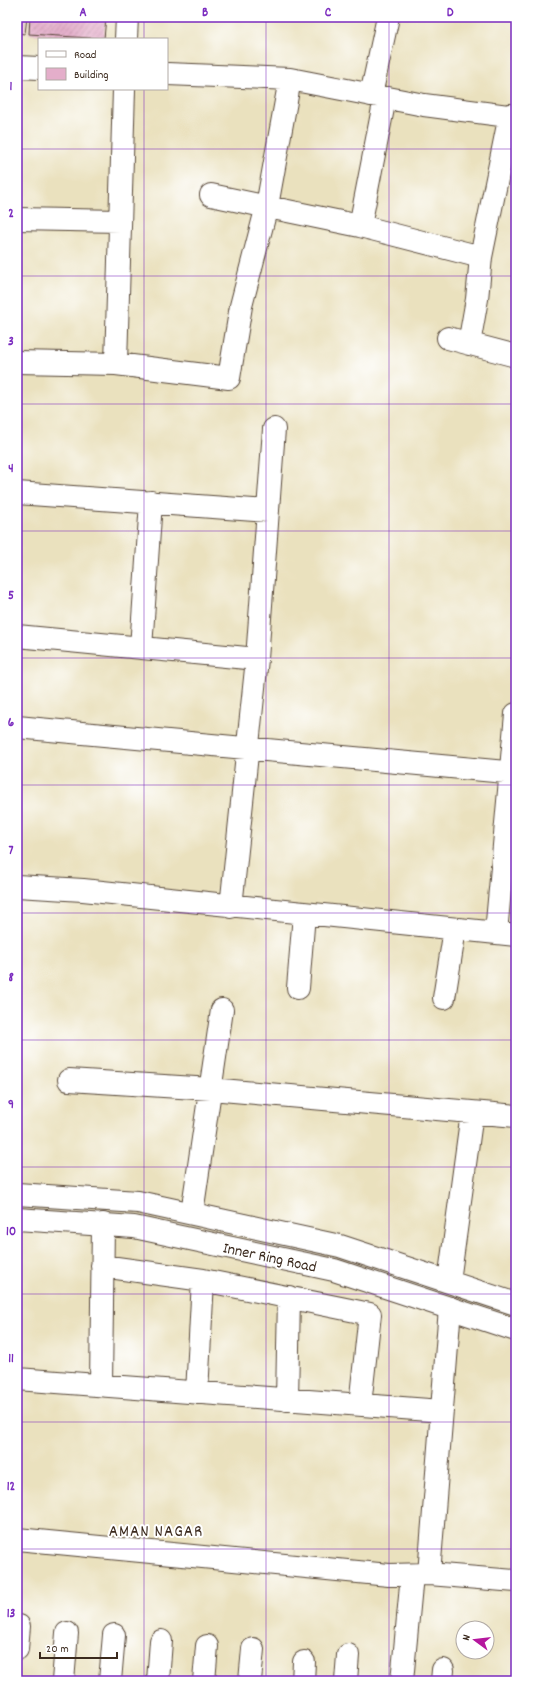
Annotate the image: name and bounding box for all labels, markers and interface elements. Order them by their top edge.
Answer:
text: A [79,4,87,23]
text: B [202,4,208,23]
text: C [325,4,332,23]
text: D [447,4,454,23]
legend [38,38,168,90]
text: Road [74,47,96,64]
text: Building [74,67,109,84]
text: 1 [10,78,13,97]
text: 2 [8,205,14,224]
text: 3 [8,333,14,352]
text: 4 [8,460,14,479]
text: 5 [8,587,14,606]
text: 6 [8,714,15,733]
text: 7 [9,842,14,861]
text: 8 [8,969,14,988]
text: 9 [8,1096,14,1115]
text: 10 [6,1223,16,1242]
street label: Inner Ring Road [221,1237,318,1280]
text: 11 [8,1350,14,1369]
text: 12 [7,1478,16,1497]
district label: AMAN NAGAR [109,1521,203,1545]
text: 13 [7,1605,16,1624]
north arrow [455,1620,495,1660]
text: N [459,1633,476,1643]
scale bar [40,1634,117,1660]
text: 20 m [46,1641,69,1658]

